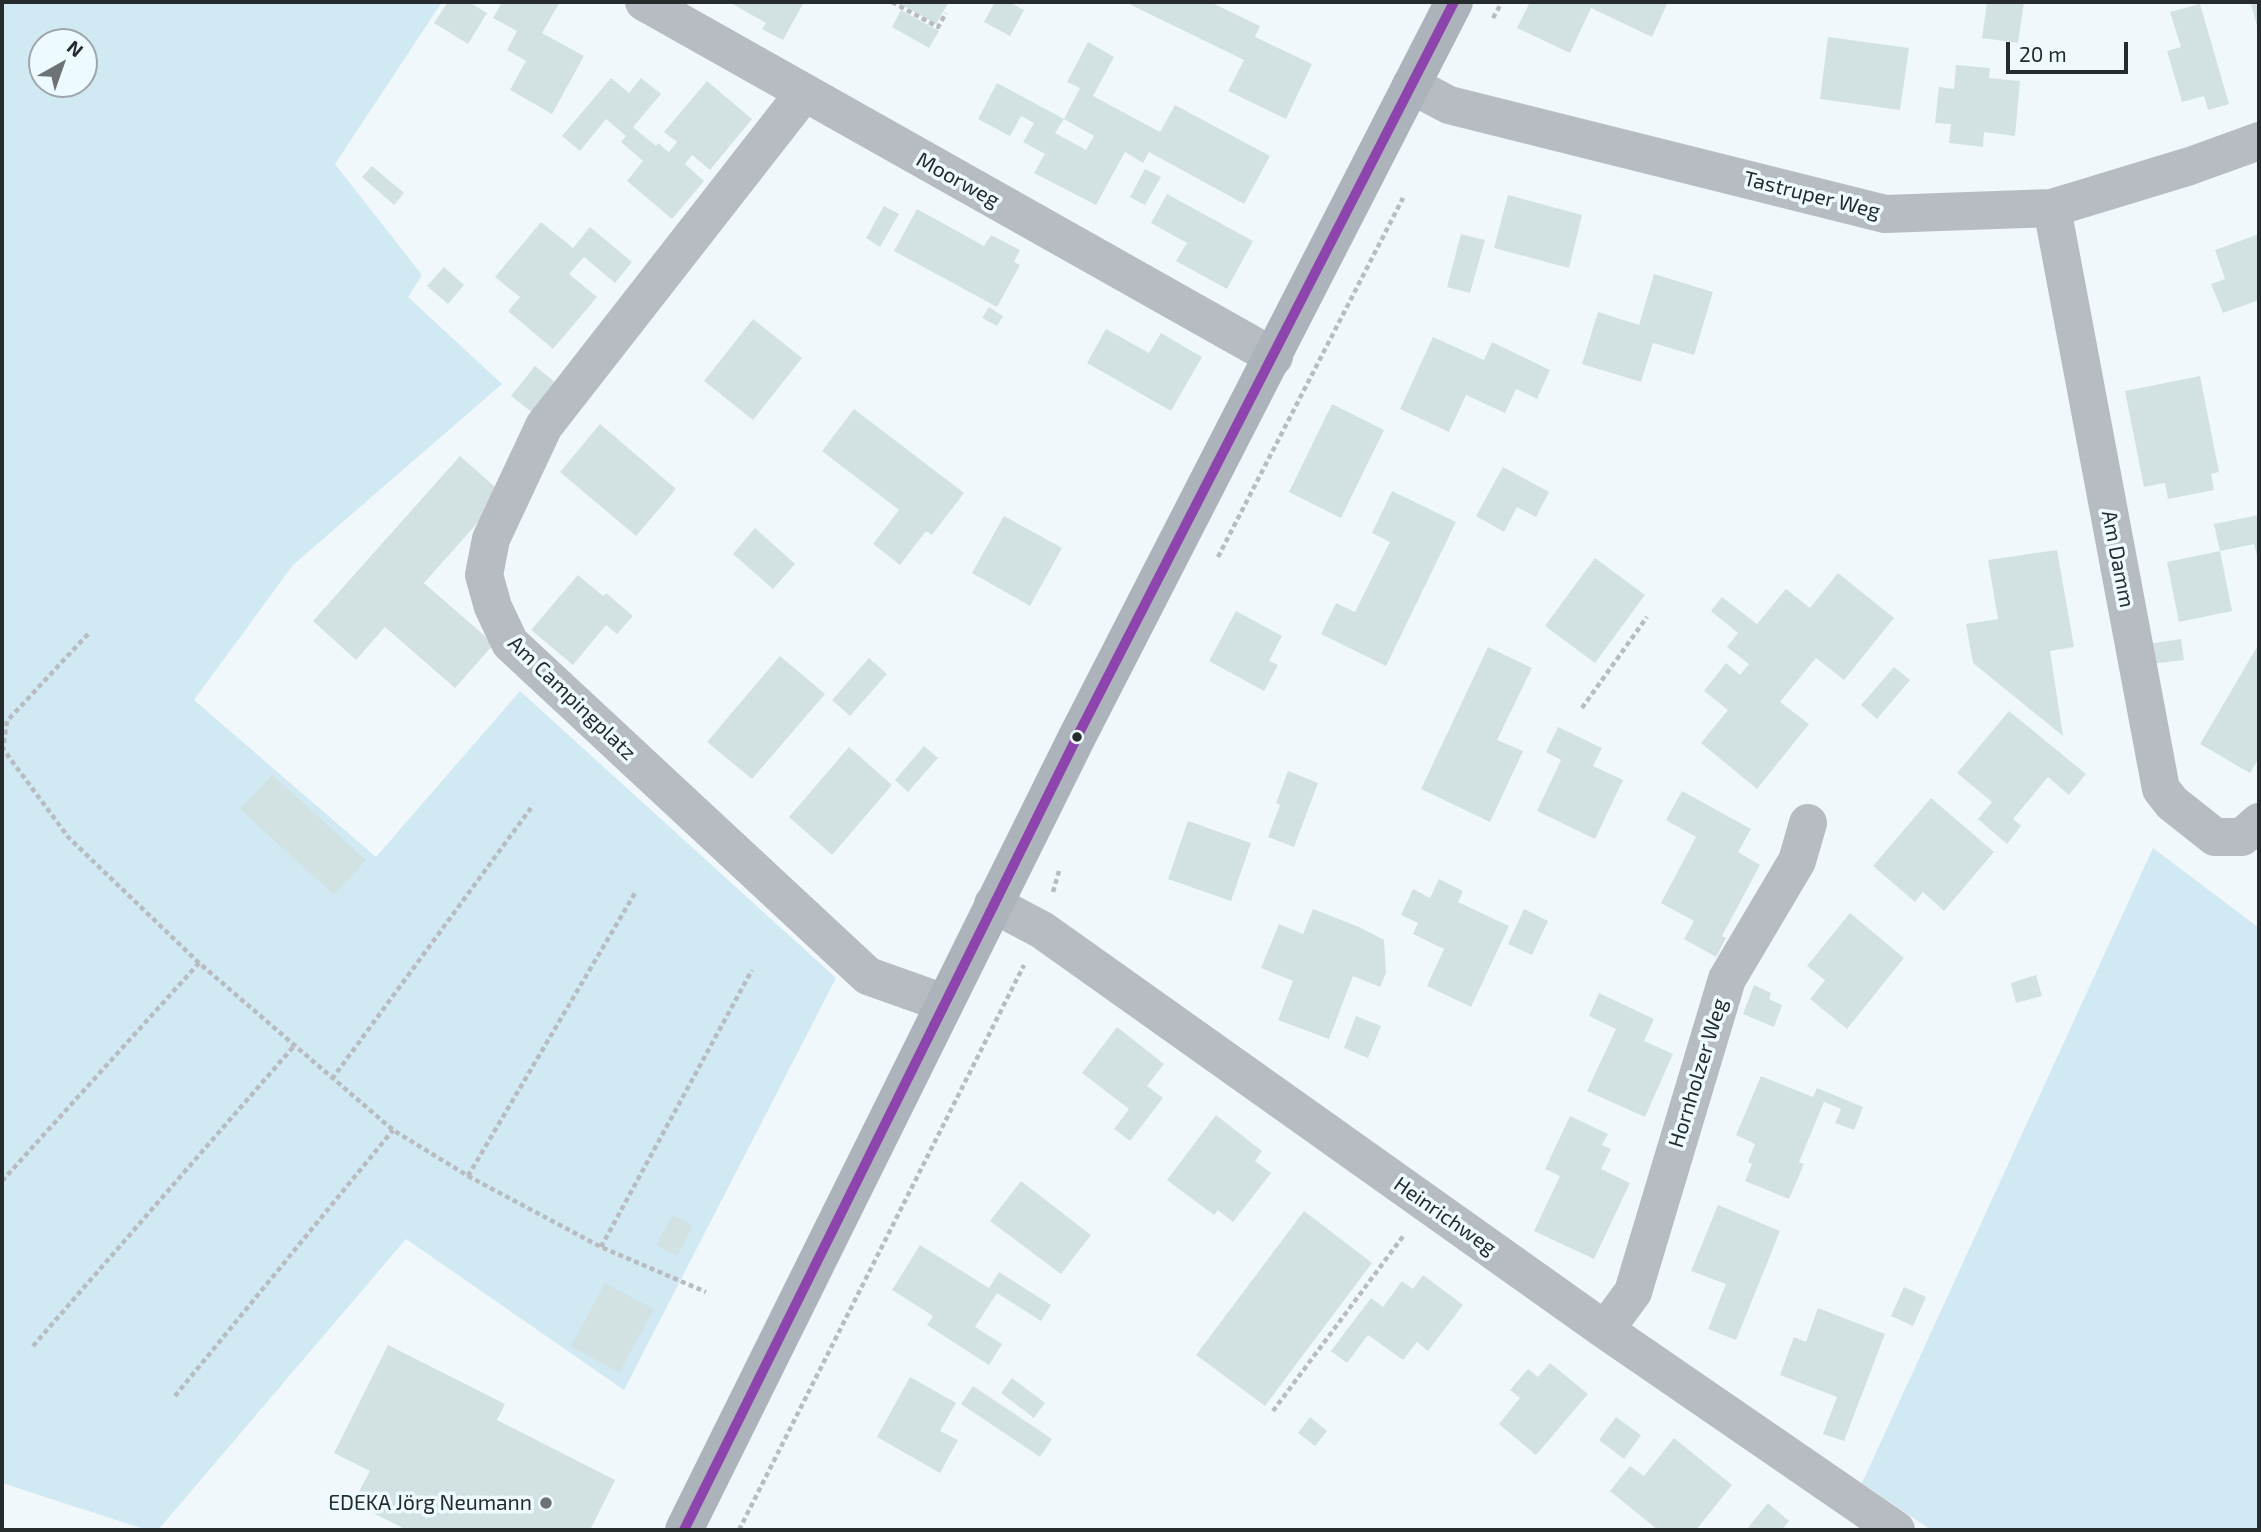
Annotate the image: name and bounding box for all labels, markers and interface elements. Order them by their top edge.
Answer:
north arrow [28,28,98,98]
scale bar [2009,28,2132,72]
text: N [63,35,88,61]
text: 20 m [2019,41,2067,66]
street label: Moorweg [912,147,1004,213]
street label: Tastruper Weg [1741,166,1883,224]
street label: Am Damm [2096,508,2140,610]
street label: Am Campingplatz [503,631,641,765]
unlabelled marker [1070,730,1084,744]
street label: Hornholzer Weg [1663,995,1733,1151]
street label: Heinrichweg [1389,1172,1501,1260]
place label: EDEKA Jörg Neumann [328,1490,532,1516]
marker: EDEKA Jörg Neumann [538,1495,554,1511]

